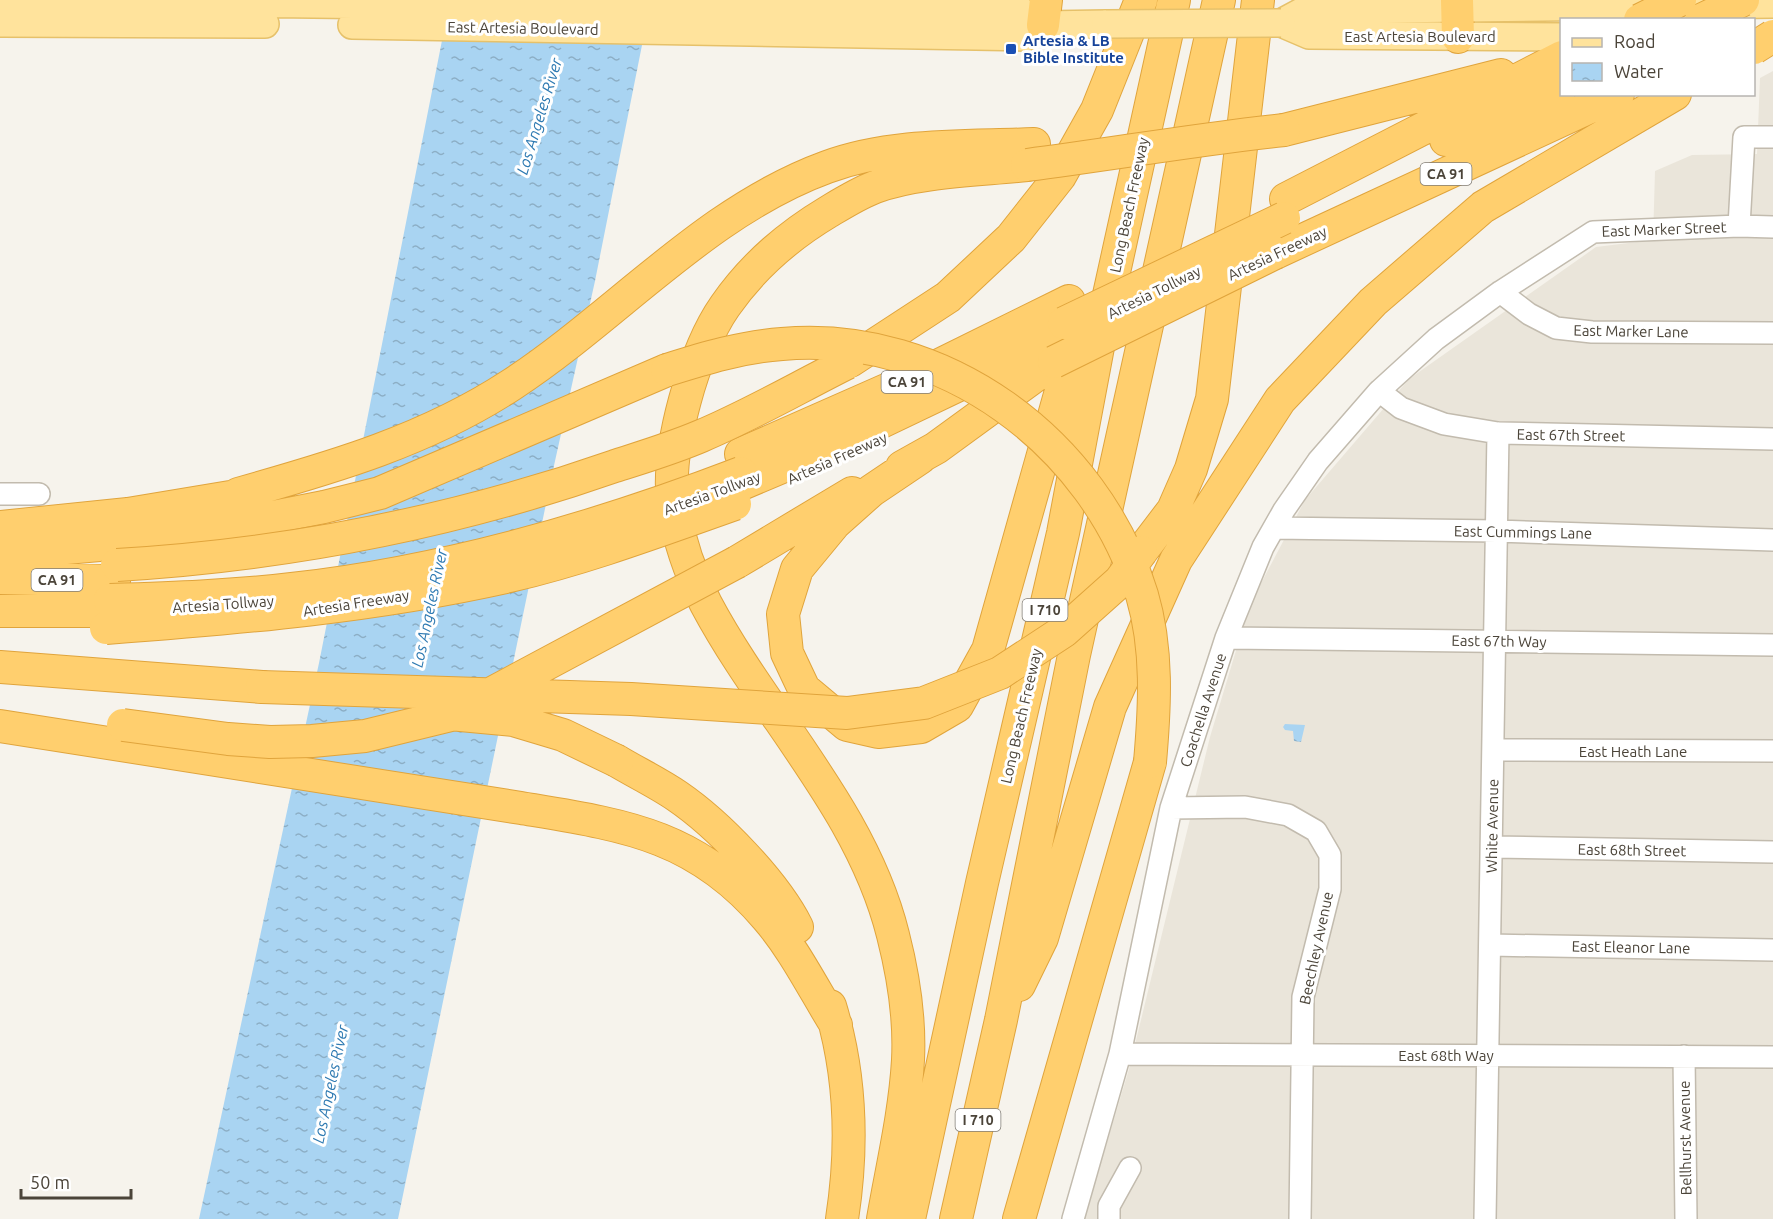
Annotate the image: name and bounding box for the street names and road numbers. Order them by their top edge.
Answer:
street label: East Artesia Boulevard [447,18,599,38]
street label: East Artesia Boulevard [1344,28,1496,45]
street label: Long Beach Freeway [1106,136,1152,274]
road number: CA 91 [1420,163,1472,185]
street label: East Marker Street [1601,218,1727,240]
street label: Artesia Freeway [1225,223,1329,283]
street label: Artesia Tollway [1105,262,1203,322]
street label: East Marker Lane [1573,321,1689,341]
road number: CA 91 [882,371,932,393]
street label: East 67th Street [1517,426,1626,444]
street label: Artesia Freeway [785,428,889,488]
street label: Artesia Tollway [661,468,763,518]
street label: East Cummings Lane [1454,522,1592,542]
road number: CA 91 [32,569,82,591]
street label: Artesia Freeway [302,586,410,620]
street label: Artesia Tollway [172,592,274,616]
road number: I 710 [1022,599,1068,621]
street label: East 67th Way [1451,632,1547,650]
street label: Long Beach Freeway [997,647,1045,785]
street label: Coachella Avenue [1177,651,1229,769]
street label: East Heath Lane [1579,743,1687,760]
street label: White Avenue [1483,779,1501,873]
street label: East 68th Street [1578,841,1687,859]
street label: Beechley Avenue [1296,890,1336,1006]
street label: East Eleanor Lane [1571,937,1691,957]
street label: East 68th Way [1398,1047,1494,1064]
street label: Bellhurst Avenue [1675,1080,1695,1196]
road number: I 710 [956,1109,1000,1131]

